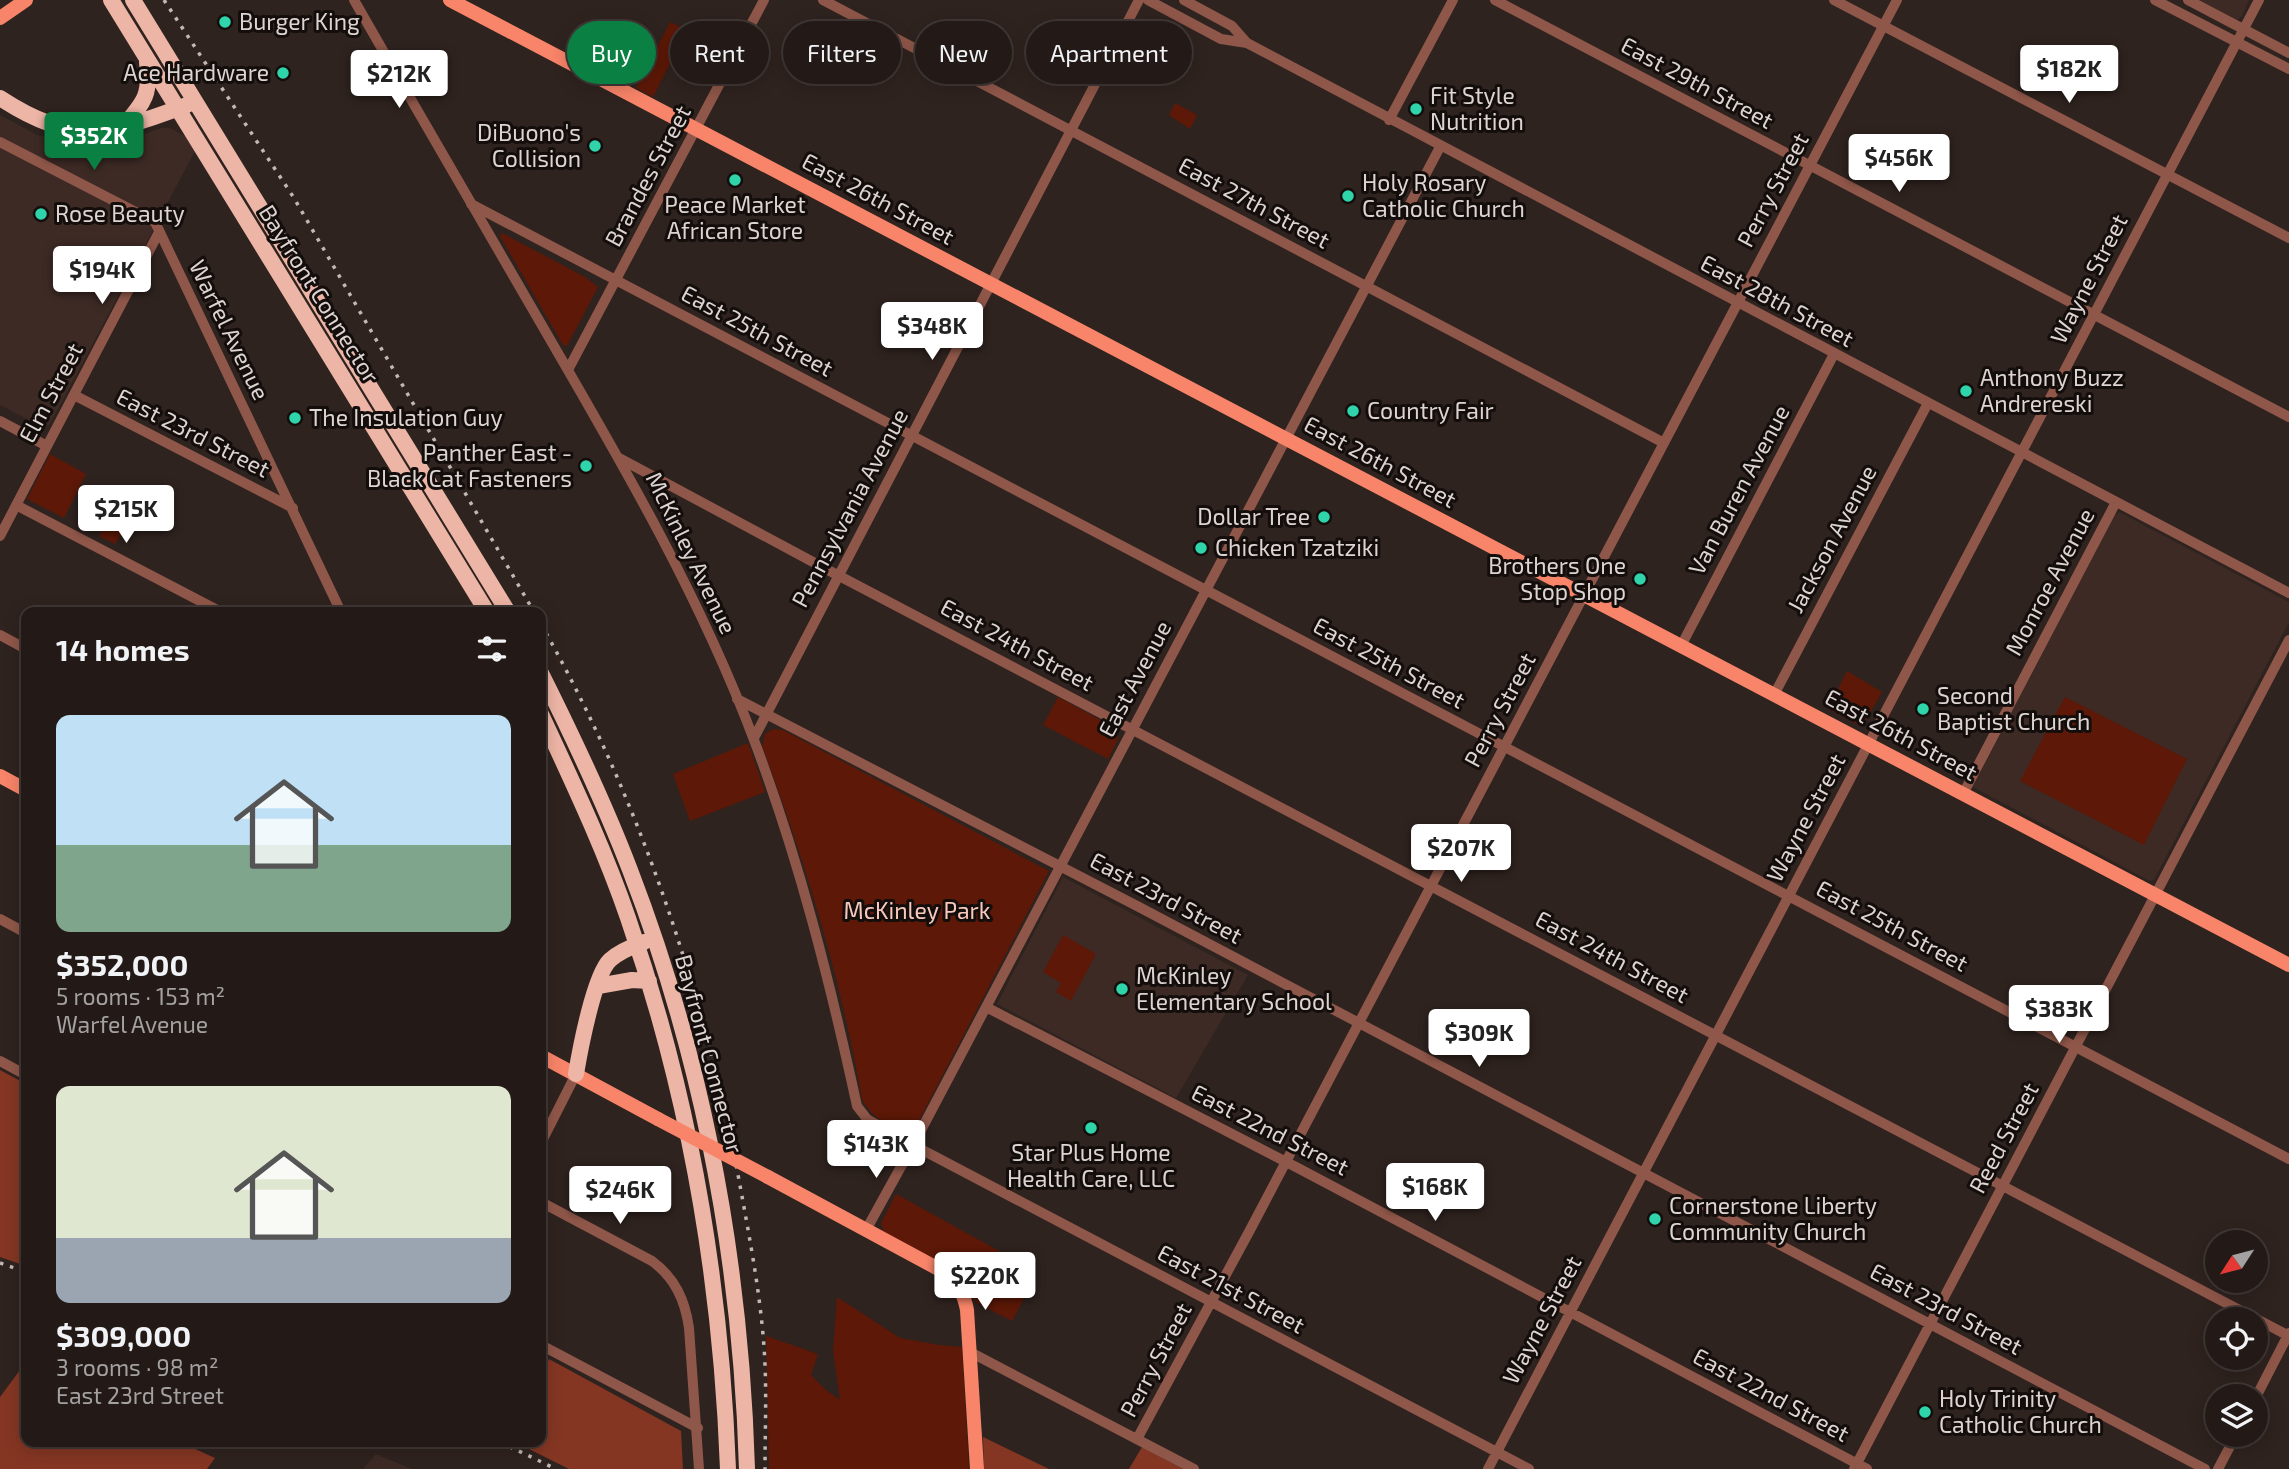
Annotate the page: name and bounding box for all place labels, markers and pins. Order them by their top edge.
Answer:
place label: Burger King [239,7,360,35]
marker: Burger King [217,14,233,30]
pin: $182K [2020,46,2118,105]
pin: $212K [350,50,448,110]
place label: Ace Hardware [123,58,269,86]
marker: Ace Hardware [275,65,291,81]
place label: Fit Style Nutrition [1430,81,1524,135]
marker: Fit Style Nutrition [1408,101,1424,117]
pin: $352K [45,113,143,172]
place label: DiBuono's Collision [477,118,581,172]
pin: $456K [1850,134,1948,194]
marker: DiBuono's Collision [587,138,603,154]
place label: Holy Rosary Catholic Church [1362,168,1525,222]
marker: Peace Market African Store [727,172,743,188]
marker: Holy Rosary Catholic Church [1340,188,1356,204]
place label: Peace Market African Store [664,190,806,244]
place label: Rose Beauty [55,199,185,227]
marker: Rose Beauty [33,206,49,222]
pin: $194K [53,246,151,306]
pin: $348K [883,302,981,362]
place label: Anthony Buzz Andrereski [1980,363,2124,417]
marker: Anthony Buzz Andrereski [1958,383,1974,399]
place label: Country Fair [1367,396,1494,424]
place label: The Insulation Guy [309,403,503,431]
marker: Country Fair [1345,403,1361,419]
marker: The Insulation Guy [287,410,303,426]
place label: Panther East - Black Cat Fasteners [367,438,572,492]
marker: Panther East - Black Cat Fasteners [578,458,594,474]
pin: $215K [77,486,175,545]
place label: Dollar Tree [1197,502,1310,530]
marker: Dollar Tree [1316,509,1332,525]
place label: Chicken Tzatziki [1215,533,1379,561]
marker: Chicken Tzatziki [1193,540,1209,556]
place label: Brothers One Stop Shop [1488,551,1626,605]
marker: Brothers One Stop Shop [1632,571,1648,587]
place label: Second Baptist Church [1937,681,2090,735]
marker: Second Baptist Church [1915,701,1931,717]
pin: $207K [1412,824,1510,884]
place label: McKinley Elementary School [1136,961,1332,1015]
marker: McKinley Elementary School [1114,981,1130,997]
pin: $383K [2010,986,2108,1045]
pin: $309K [1430,1010,1528,1069]
pin: $143K [827,1120,925,1180]
marker: Star Plus Home Health Care, LLC [1083,1120,1099,1136]
place label: Star Plus Home Health Care, LLC [1007,1138,1175,1192]
pin: $168K [1386,1164,1484,1223]
pin: $246K [571,1166,669,1226]
place label: Cornerstone Liberty Community Church [1669,1191,1877,1245]
marker: Cornerstone Liberty Community Church [1647,1211,1663,1227]
pin: $220K [936,1252,1034,1312]
place label: Holy Trinity Catholic Church [1939,1384,2102,1438]
marker: Holy Trinity Catholic Church [1917,1404,1933,1420]

